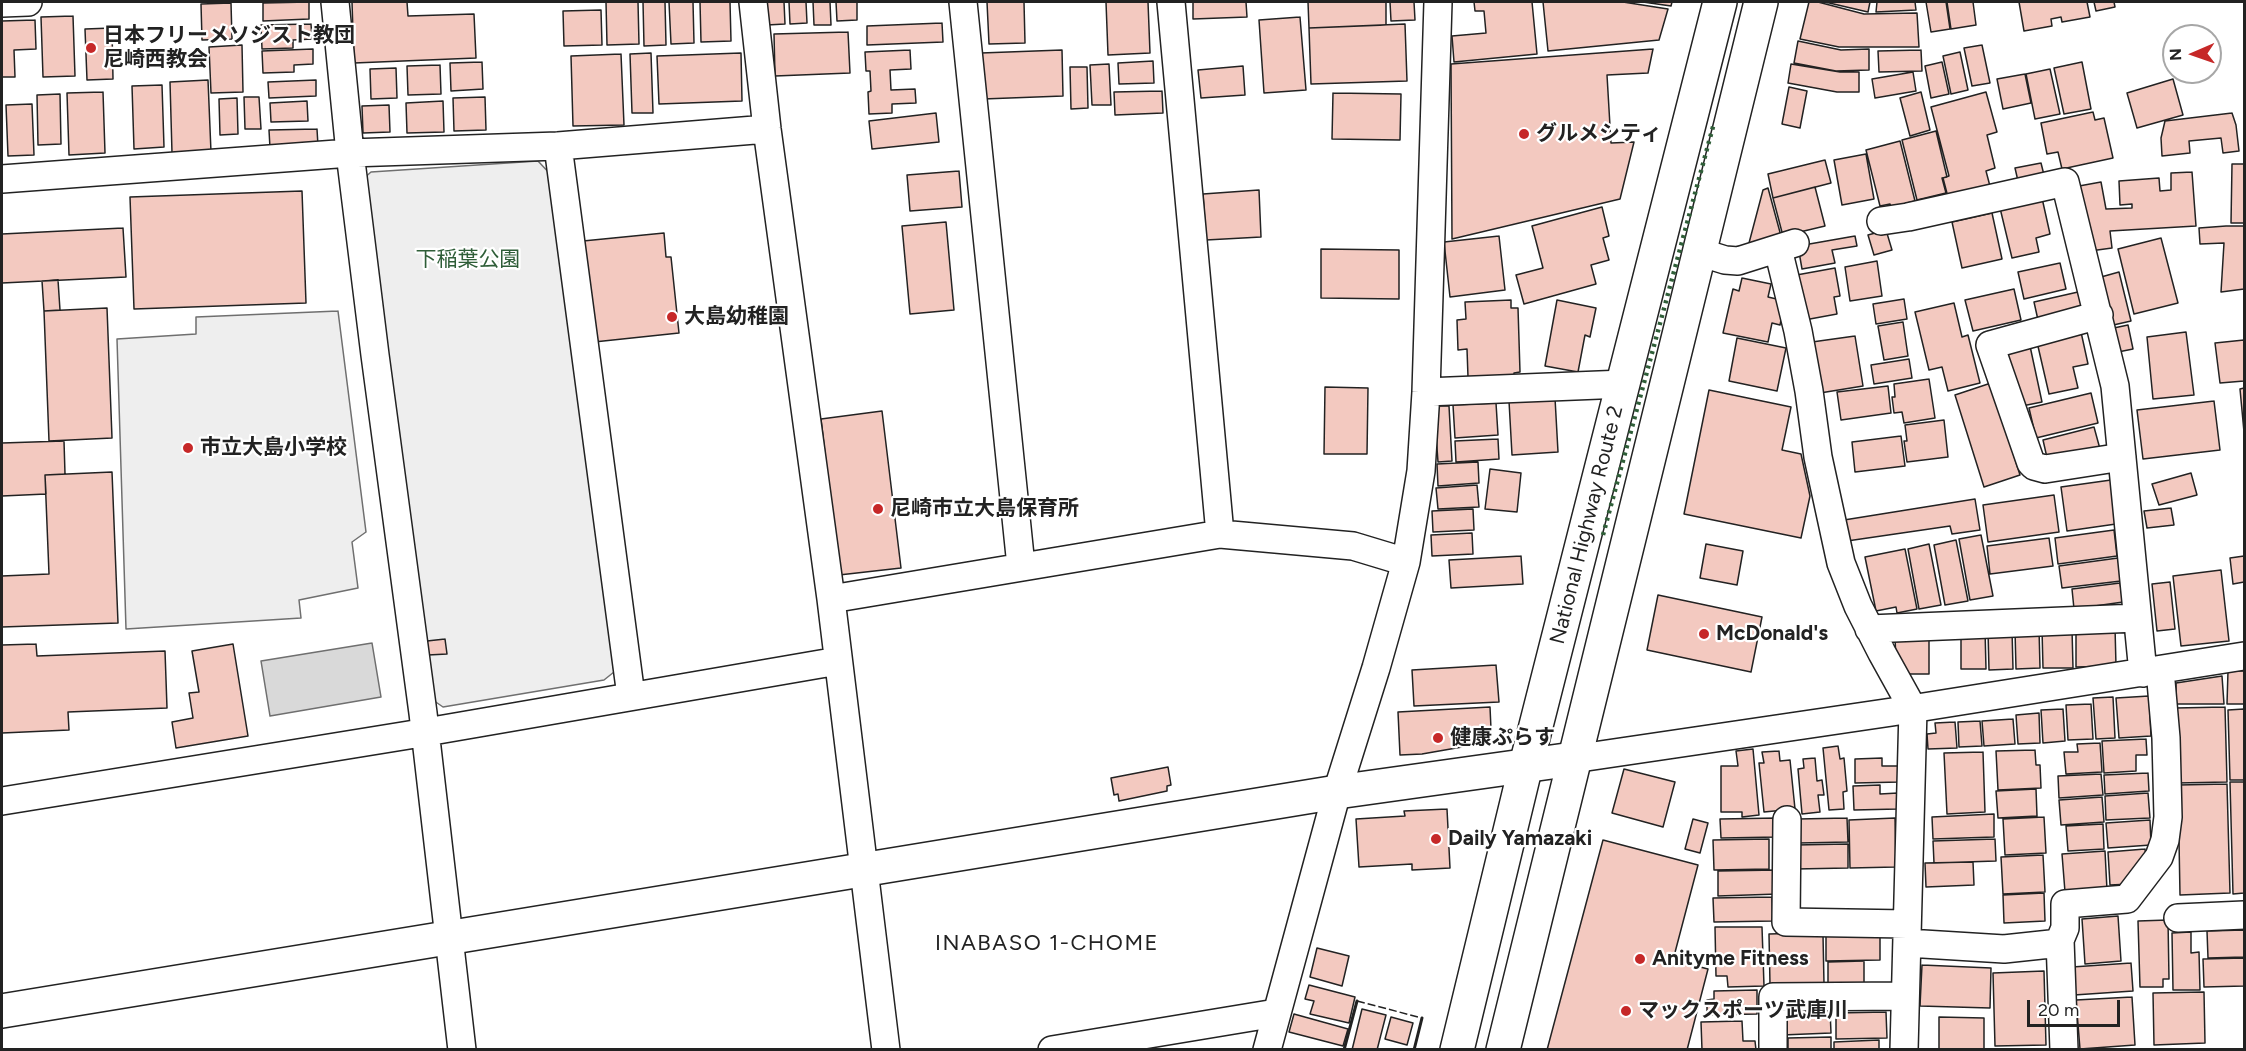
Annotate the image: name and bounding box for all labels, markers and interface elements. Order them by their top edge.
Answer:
place label: 日本フリーメソジスト教団 尼崎西教会 [103,23,355,73]
north arrow [2162,24,2222,84]
marker: 日本フリーメソジスト教団 尼崎西教会 [84,41,98,55]
text: N [2166,48,2185,61]
place label: グルメシティ [1536,121,1662,147]
marker: グルメシティ [1517,127,1531,141]
park label: 下稲葉公園 [416,247,520,273]
place label: 大島幼稚園 [684,304,789,330]
marker: 大島幼稚園 [665,310,679,324]
street label: National Highway Route 2 [1545,403,1629,647]
place label: 市立大島小学校 [200,435,347,461]
marker: 市立大島小学校 [181,441,195,455]
place label: 尼崎市立大島保育所 [890,496,1079,522]
marker: 尼崎市立大島保育所 [871,502,885,516]
place label: McDonald's [1716,621,1828,647]
marker: McDonald's [1697,627,1711,641]
place label: 健康ぷらす [1450,725,1555,751]
marker: 健康ぷらす [1431,731,1445,745]
place label: Daily Yamazaki [1448,826,1592,852]
marker: Daily Yamazaki [1429,832,1443,846]
district label: INABASO 1-CHOME [935,931,1159,957]
place label: Anityme Fitness [1652,946,1809,972]
marker: Anityme Fitness [1633,952,1647,966]
scale bar [2030,988,2123,1026]
place label: マックスポーツ武庫川 [1638,998,1848,1024]
text: 20 m [2038,999,2079,1021]
marker: マックスポーツ武庫川 [1619,1004,1633,1018]

